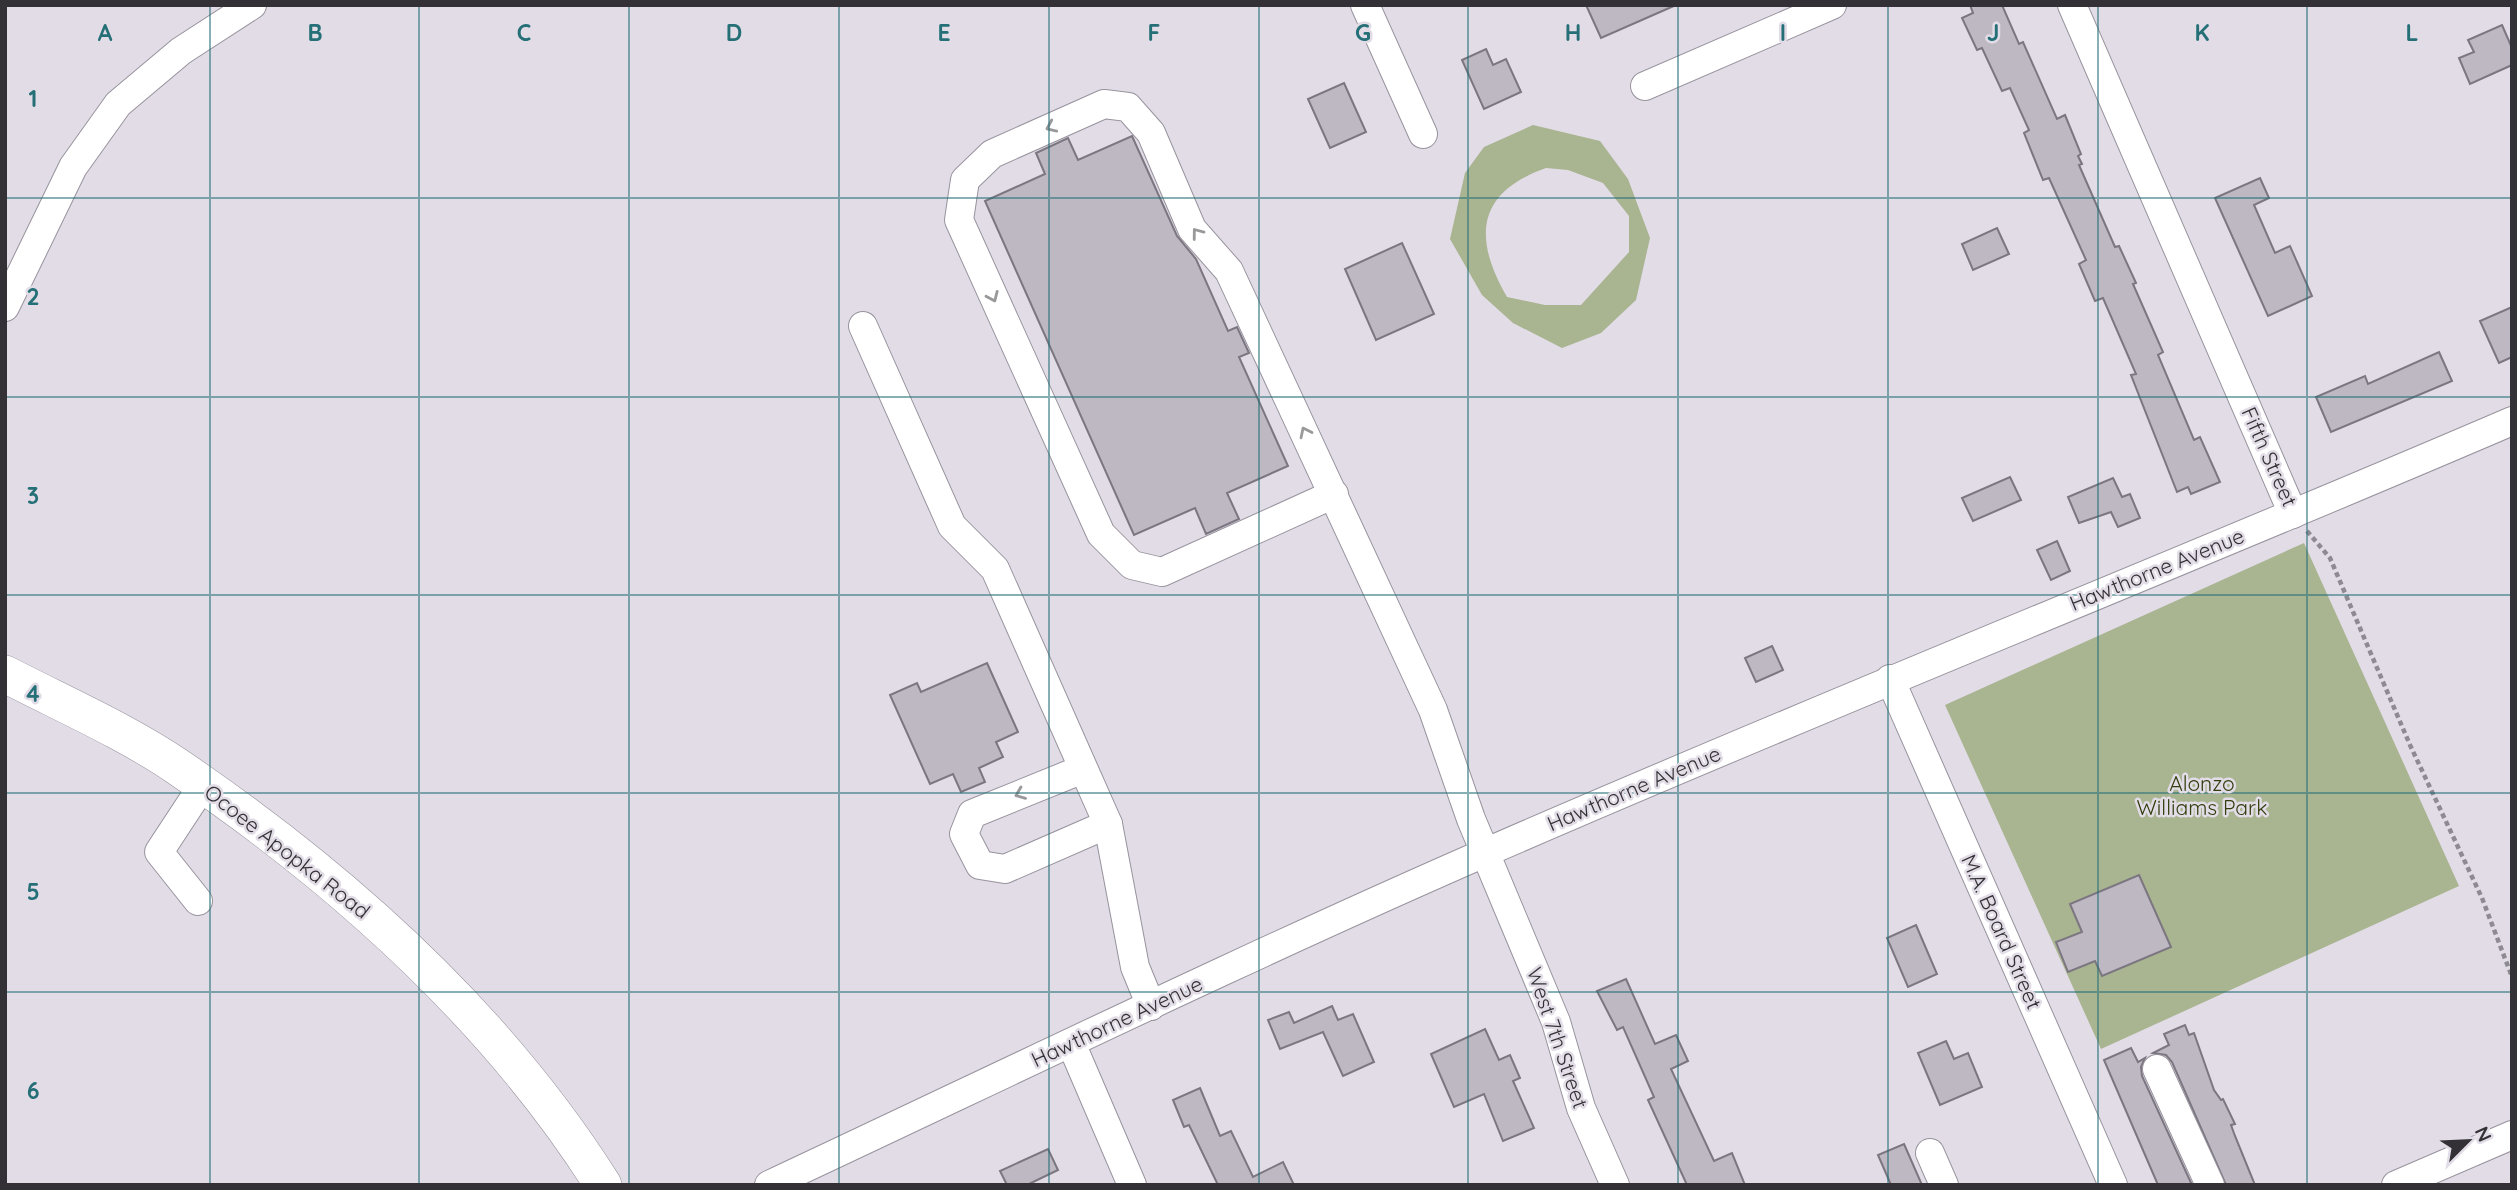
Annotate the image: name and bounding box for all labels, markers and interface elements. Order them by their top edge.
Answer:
text: A [98,18,113,47]
text: B [307,18,323,47]
text: C [517,18,531,47]
text: D [726,18,742,47]
text: E [937,18,951,47]
text: F [1148,18,1160,47]
text: G [1355,18,1371,47]
text: H [1565,18,1581,47]
text: I [1780,18,1786,47]
text: J [1987,18,1999,47]
text: K [2194,18,2210,47]
text: L [2406,18,2418,47]
text: 1 [29,84,37,113]
one-way arrow [1046,119,1058,133]
one-way arrow [1193,228,1205,241]
text: 2 [26,282,40,311]
one-way arrow [985,290,999,302]
street label: Fifth Street [2236,403,2303,510]
one-way arrow [1299,427,1313,439]
text: 3 [27,481,39,510]
street label: Hawthorne Avenue [2066,522,2248,616]
text: 4 [26,679,40,708]
street label: Hawthorne Avenue [1543,740,1724,836]
park label: Alonzo Williams Park [2137,770,2267,820]
street label: Ocoee Apopka Road [200,779,375,924]
one-way arrow [1015,786,1027,800]
street label: M.A. Board Street [1956,850,2048,1013]
text: 5 [26,877,40,906]
street label: West 7th Street [1522,964,1594,1112]
street label: Hawthorne Avenue [1027,970,1206,1072]
text: 6 [27,1076,39,1105]
north arrow [2433,1106,2503,1176]
text: N [2470,1123,2497,1145]

